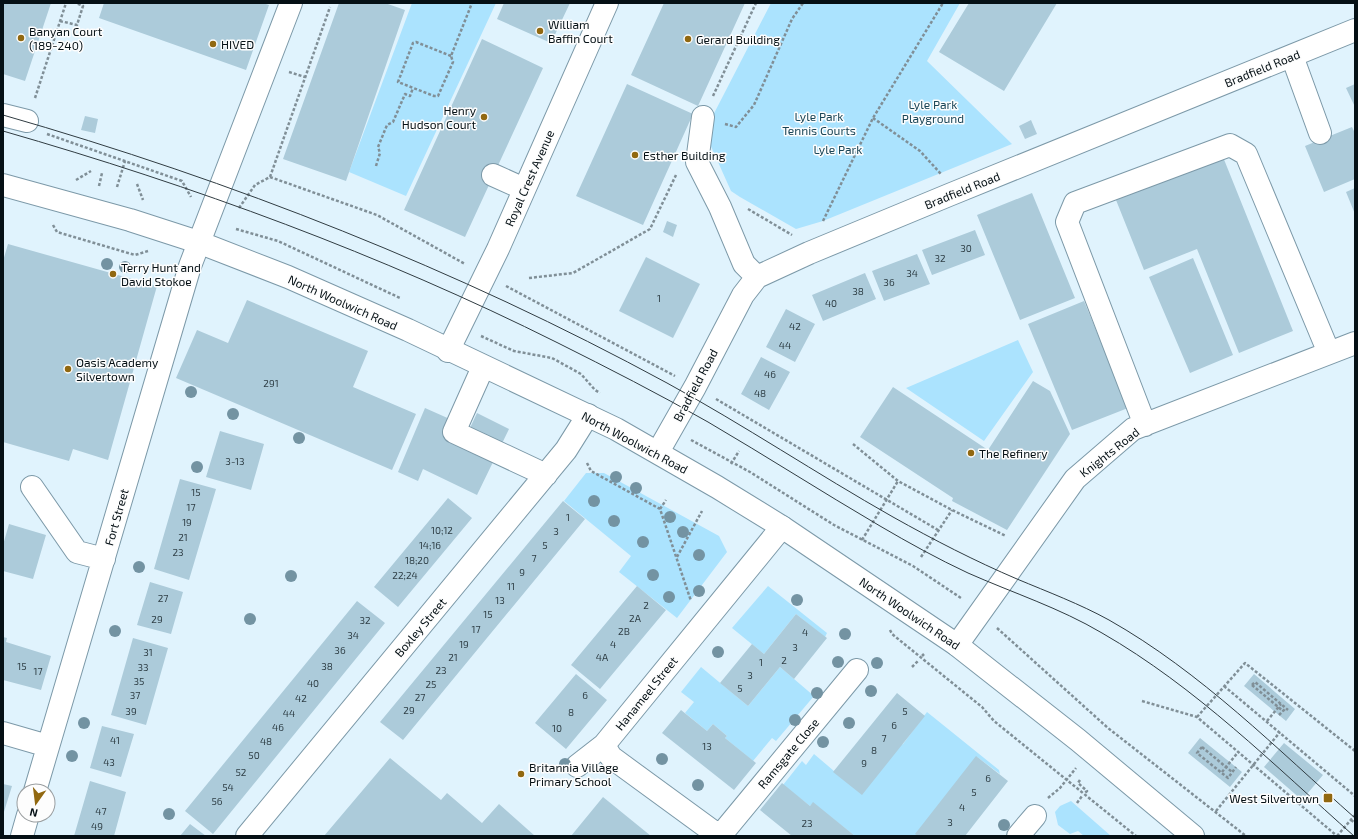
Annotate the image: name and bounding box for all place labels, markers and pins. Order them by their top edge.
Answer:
place label: William Baffin Court [548,17,613,45]
place label: Banyan Court (189-240) [29,24,103,52]
marker: William Baffin Court [535,26,545,36]
place label: Gerard Building [696,32,780,46]
marker: Banyan Court (189-240) [16,33,26,43]
marker: Gerard Building [683,34,693,44]
place label: HIVED [221,37,254,51]
marker: HIVED [208,39,218,49]
place label: Henry Hudson Court [402,103,477,131]
marker: Henry Hudson Court [479,112,489,122]
place label: Esther Building [643,148,726,162]
marker: Esther Building [630,150,640,160]
place label: Terry Hunt and David Stokoe [121,260,201,288]
marker: Terry Hunt and David Stokoe [108,269,118,279]
place label: Oasis Academy Silvertown [76,355,159,383]
marker: Oasis Academy Silvertown [63,364,73,374]
place label: The Refinery [979,446,1048,460]
marker: The Refinery [966,448,976,458]
place label: Britannia Village Primary School [529,760,618,788]
marker: Britannia Village Primary School [516,769,526,779]
place label: West Silvertown [1229,791,1319,805]
marker: West Silvertown [1322,792,1334,804]

